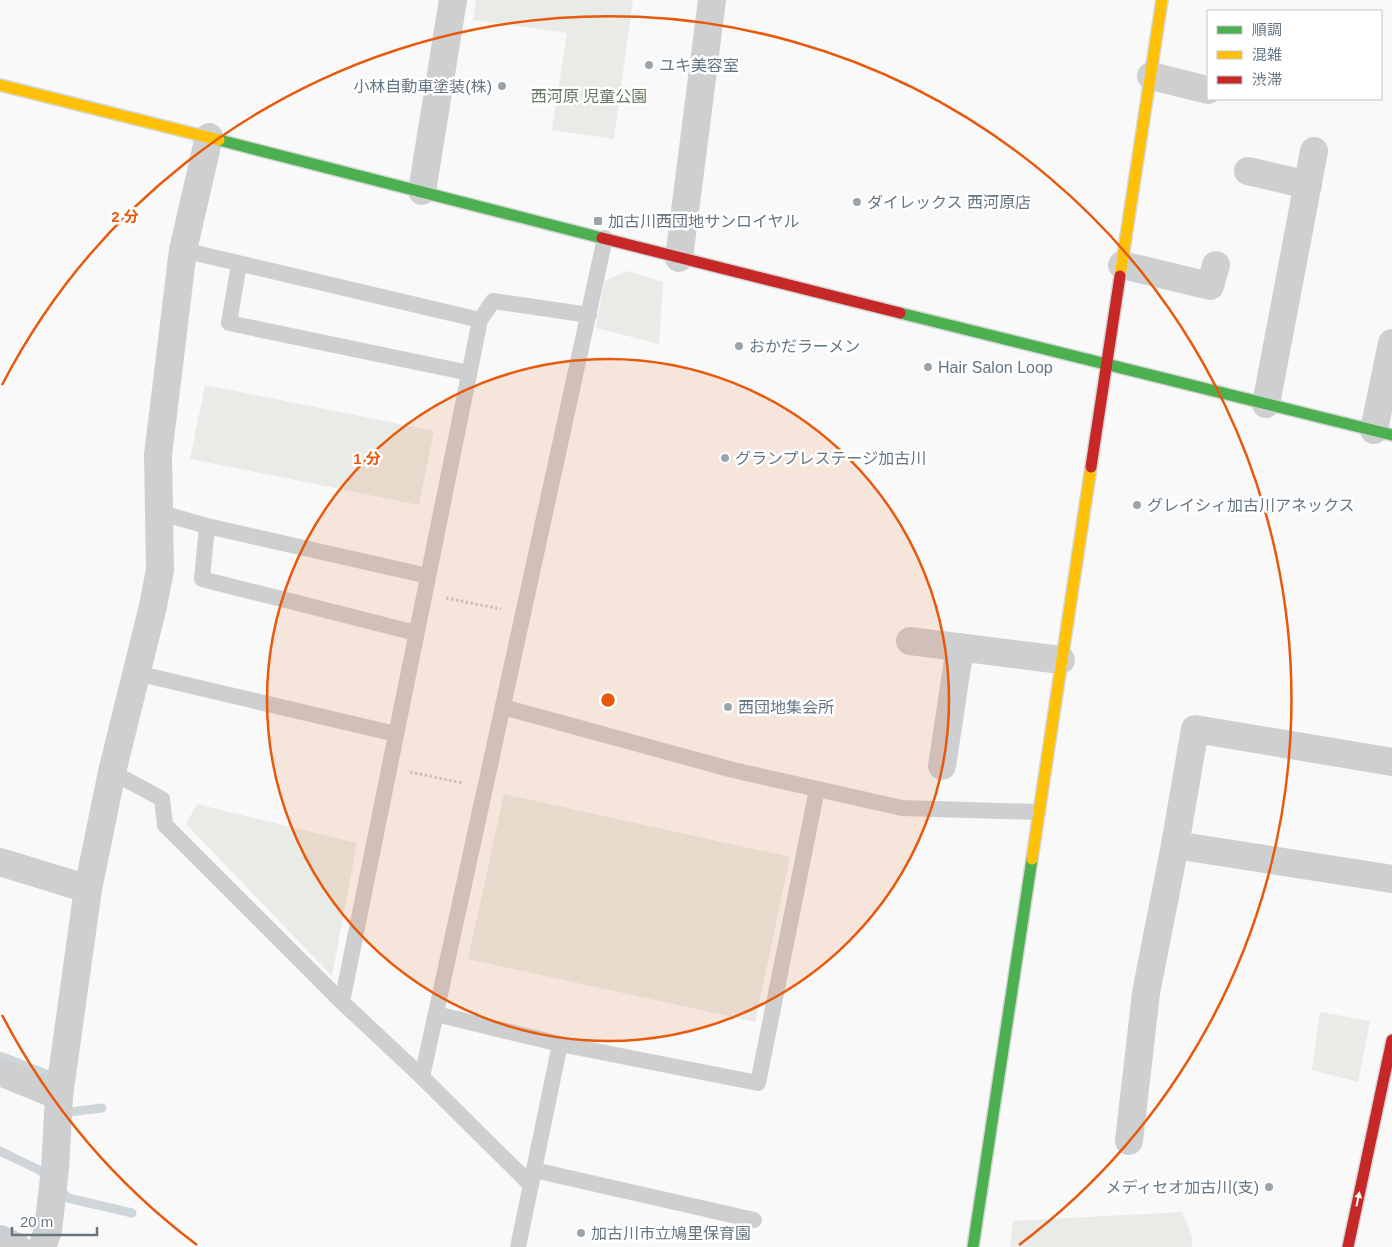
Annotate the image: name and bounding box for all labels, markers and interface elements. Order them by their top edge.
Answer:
legend [1207,10,1382,100]
text: 順調 [1252,21,1282,38]
text: 混雑 [1252,46,1282,63]
place label: ユキ美容室 [659,57,739,74]
marker: ユキ美容室 [643,59,655,71]
text: 渋滞 [1252,71,1282,88]
place label: 小林自動車塗装(株) [353,78,492,95]
marker: 小林自動車塗装(株) [496,80,508,92]
park label: 西河原 児童公園 [531,88,647,105]
place label: ダイレックス 西河原店 [867,194,1031,211]
marker: ダイレックス 西河原店 [851,196,863,208]
text: 2 分 [111,208,139,225]
place label: 加古川西団地サンロイヤル [608,213,800,230]
marker: 加古川西団地サンロイヤル [592,215,604,227]
place label: おかだラーメン [749,338,860,355]
marker: おかだラーメン [733,340,745,352]
place label: Hair Salon Loop [938,359,1053,376]
marker: Hair Salon Loop [922,361,934,373]
text: 1 分 [353,450,381,467]
place label: グランプレステージ加古川 [735,450,926,467]
marker: グランプレステージ加古川 [719,452,731,464]
place label: グレイシィ加古川アネックス [1147,497,1355,514]
marker: グレイシィ加古川アネックス [1131,499,1143,511]
centre of rings [599,691,617,709]
place label: 西団地集会所 [738,699,834,716]
marker: 西団地集会所 [722,701,734,713]
place label: メディセオ加古川(支) [1105,1179,1259,1196]
marker: メディセオ加古川(支) [1263,1181,1275,1193]
one-way arrow [1355,1191,1363,1207]
scale bar [12,1204,98,1236]
text: 20 m [20,1213,53,1230]
place label: 加古川市立鳩里保育園 [591,1225,751,1242]
marker: 加古川市立鳩里保育園 [575,1227,587,1239]

